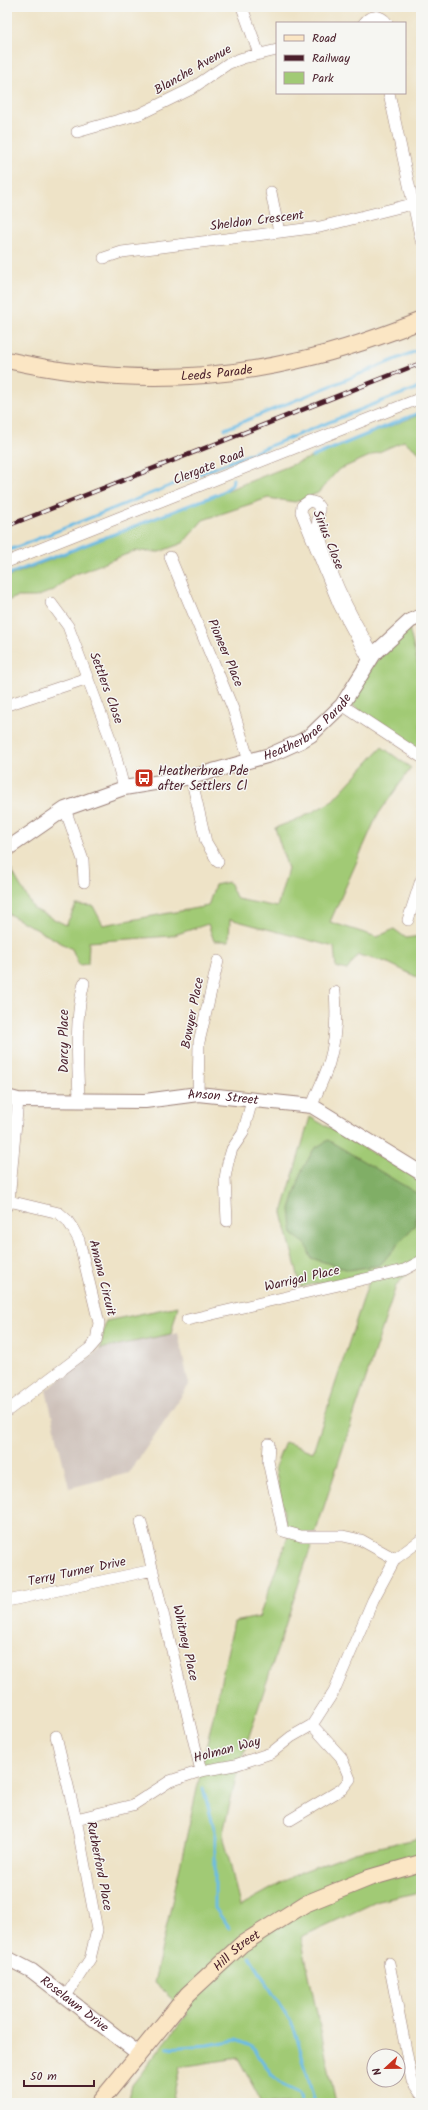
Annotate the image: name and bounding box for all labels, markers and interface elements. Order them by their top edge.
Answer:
legend [276,22,406,94]
text: Road [312,29,337,48]
street label: Blanche Avenue [150,39,236,101]
text: Railway [312,49,350,68]
text: Park [312,69,334,88]
street label: Sheldon Crescent [209,205,306,237]
street label: Leeds Parade [180,359,254,387]
street label: Clergate Road [170,443,248,491]
street label: Sirius Close [307,507,350,573]
street label: Pioneer Place [201,616,249,690]
street label: Settlers Close [83,649,129,727]
street label: Heatherbrae Parade [261,689,357,767]
place label: Heatherbrae Pde after Settlers Cl [158,761,249,797]
bus stop icon: Heatherbrae Pde after Settlers Cl [133,767,155,789]
street label: Bowyer Place [176,975,210,1051]
street label: Darcy Place [54,1009,75,1073]
street label: Anson Street [186,1083,261,1111]
street label: Amana Circuit [82,1238,122,1319]
street label: Warrigal Place [262,1260,342,1298]
street label: Terry Turner Drive [26,1551,128,1593]
street label: Whitney Place [166,1603,204,1683]
street label: Holman Way [191,1731,264,1769]
street label: Rutherford Place [80,1819,118,1913]
street label: Hill Street [208,1924,265,1977]
street label: Roselawn Drive [36,1970,114,2038]
north arrow [366,2048,406,2088]
scale bar [24,2062,94,2088]
text: N [368,2065,387,2078]
text: 50 m [30,2067,57,2086]

